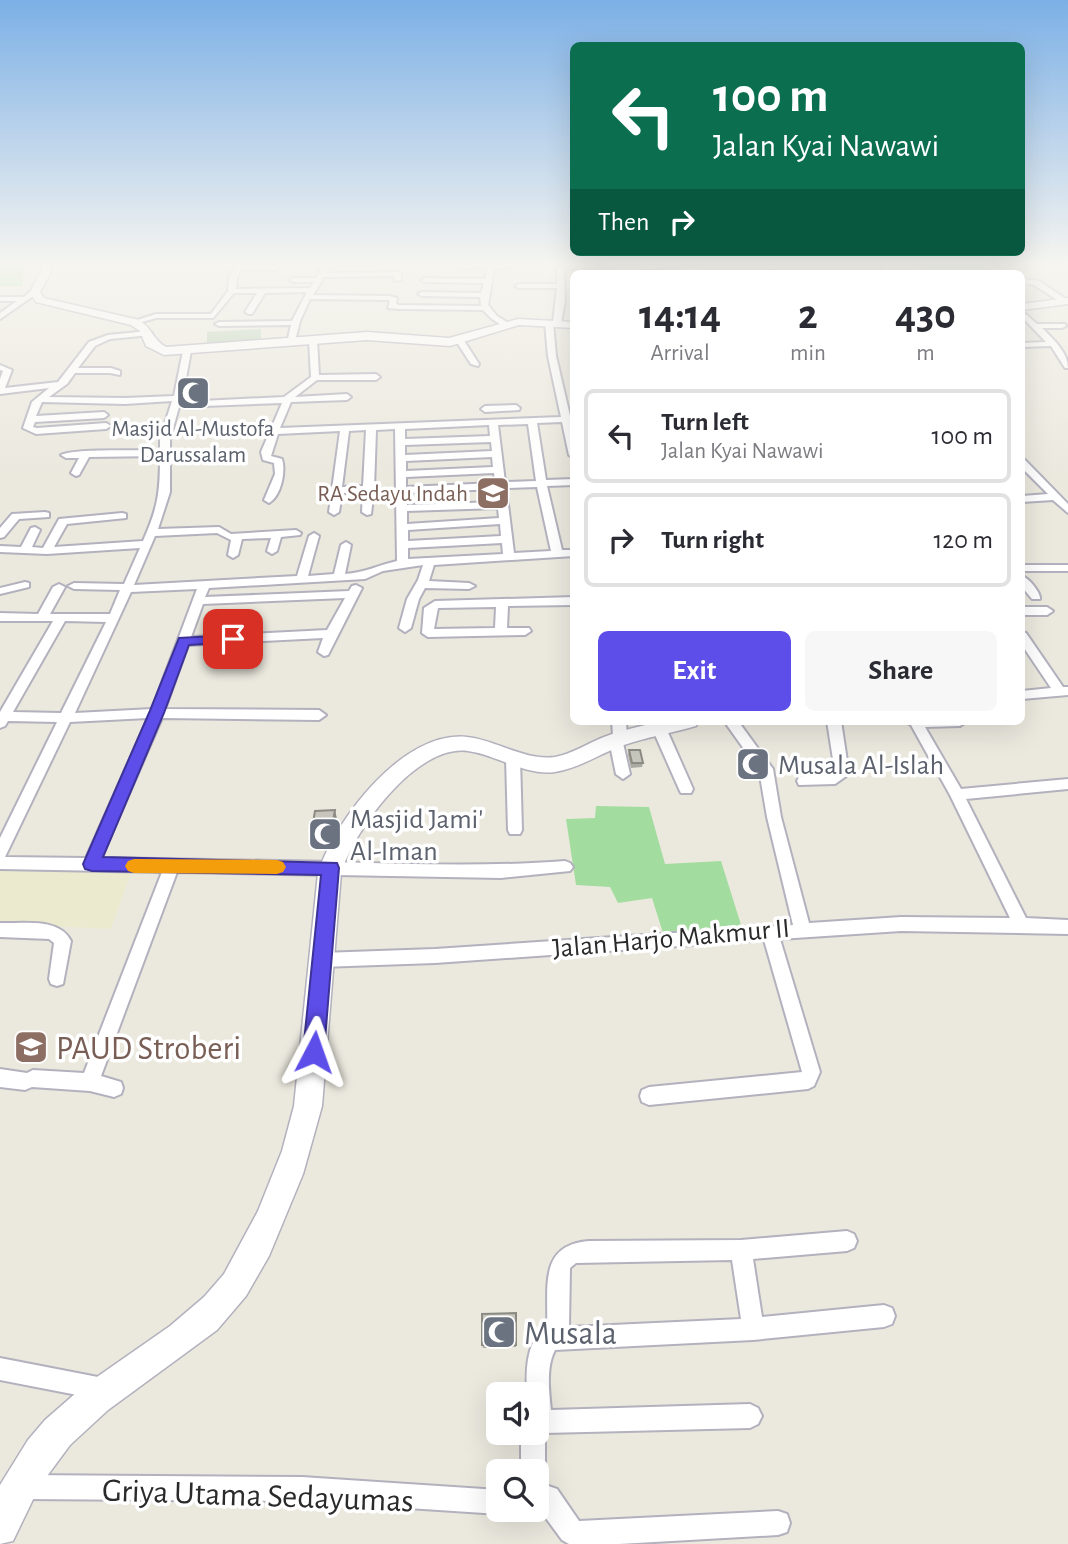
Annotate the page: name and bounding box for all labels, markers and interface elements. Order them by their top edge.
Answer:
icon: left [598,70,689,161]
text: 100 m [713,72,829,121]
text: Jalan Kyai Nawawi [713,130,939,162]
icon: right [663,203,701,241]
text: Then [598,209,649,235]
text: 14:14 [639,294,721,336]
text: 2 [798,294,818,336]
text: 430 [895,294,956,336]
text: Arrival [650,342,710,365]
text: min [790,342,826,365]
text: m [916,342,935,365]
mosque icon: Masjid Al-Mustofa Darussalam [174,374,212,412]
text: Turn left [661,409,749,435]
icon: left [602,417,640,455]
place label: Masjid Al-Mustofa Darussalam [112,418,274,467]
text: 100 m [932,423,993,449]
text: Jalan Kyai Nawawi [661,440,824,463]
school or university icon: RA Sedayu Indah [474,474,512,512]
place label: RA Sedayu Indah [317,483,468,506]
icon: right [602,521,640,559]
text: Turn right [661,527,764,553]
text: 120 m [933,527,993,553]
pin [203,609,263,669]
icon: arrive [214,620,252,658]
button: Exit [598,631,791,711]
button: Share [805,631,997,711]
mosque icon: Musala Al-Islah [734,745,772,783]
place label: Musala Al-Islah [778,752,944,780]
place label: Masjid Jami' Al-Iman [350,806,483,866]
mosque icon: Masjid Jami' Al-Iman [306,815,344,853]
street label: Jalan Harjo Makmur II [551,915,791,963]
position arrow [277,1015,351,1089]
school or university icon: PAUD Stroberi [12,1028,50,1066]
place label: PAUD Stroberi [56,1033,241,1066]
mosque icon: Musala [480,1313,518,1351]
place label: Musala [524,1318,617,1351]
map controls [486,1382,549,1522]
button: sound [486,1382,549,1445]
button: search [486,1459,549,1522]
street label: Griya Utama Sedayumas [102,1475,414,1518]

